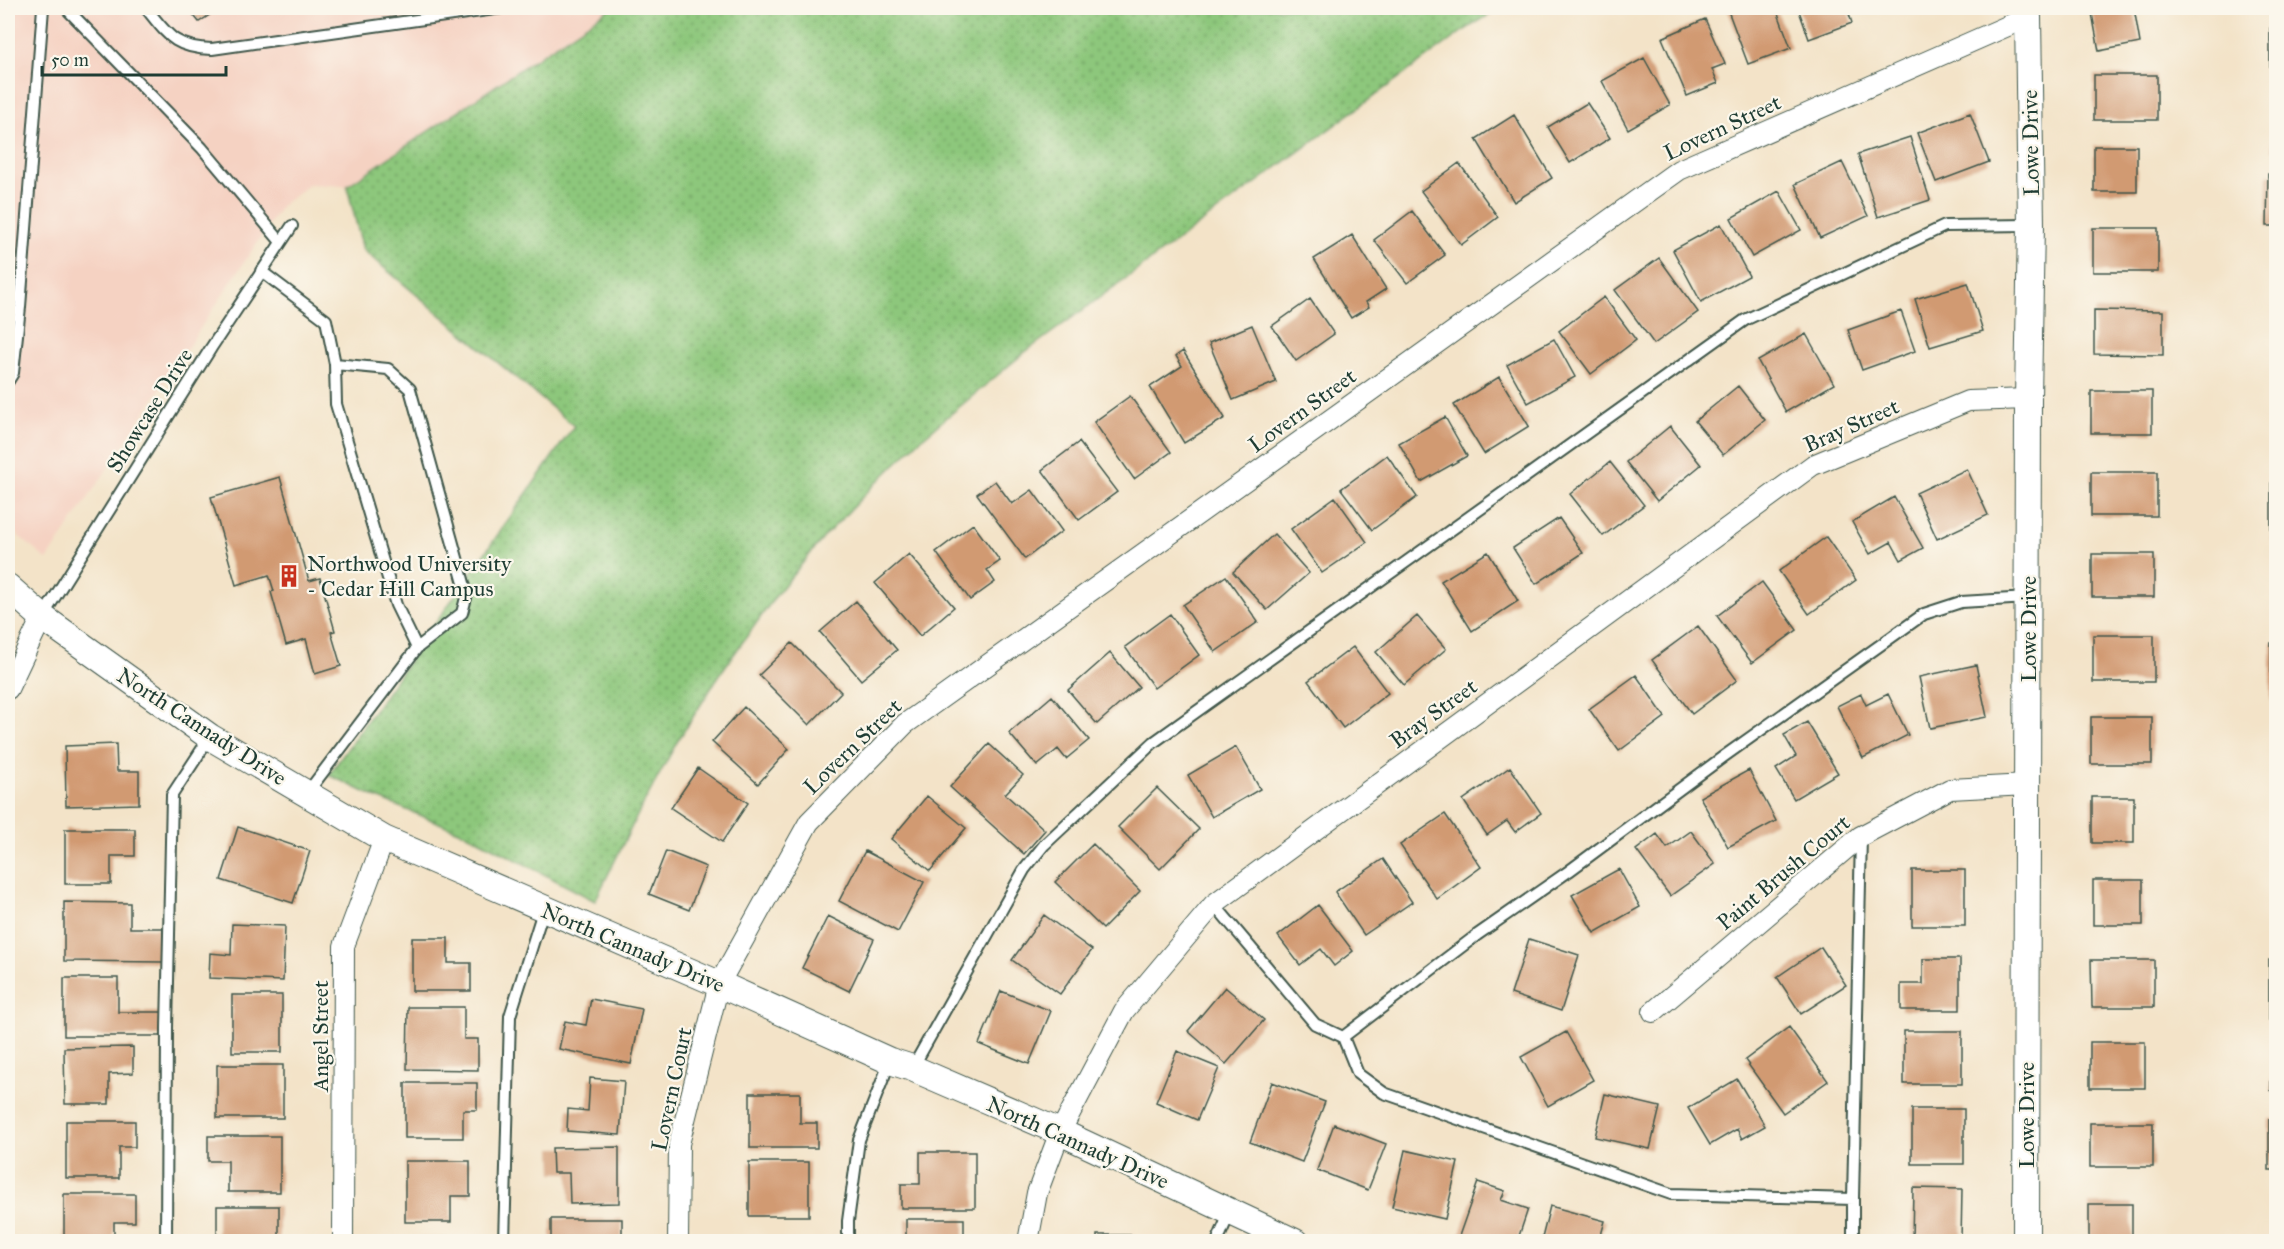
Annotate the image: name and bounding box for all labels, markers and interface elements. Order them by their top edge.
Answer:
scale bar [42,39,226,77]
text: 50 m [51,49,89,71]
street label: Lovern Street [1659,88,1785,166]
street label: Lowe Drive [2016,90,2045,196]
street label: Showcase Drive [100,343,198,477]
street label: Lovern Street [1243,362,1362,458]
street label: Bray Street [1799,392,1903,458]
place label: Northwood University - Cedar Hill Campus [307,550,512,602]
building icon: Northwood University - Cedar Hill Campus [276,563,302,589]
street label: Lowe Drive [2015,576,2042,682]
street label: North Cannady Drive [112,662,292,791]
street label: Bray Street [1384,673,1482,754]
street label: Lovern Street [798,693,907,800]
street label: Paint Brush Court [1711,809,1856,936]
street label: North Cannady Drive [537,897,729,998]
street label: Angel Street [307,980,334,1093]
street label: Lovern Court [645,1025,698,1153]
street label: Lowe Drive [2013,1062,2040,1168]
street label: North Cannady Drive [982,1090,1173,1195]

